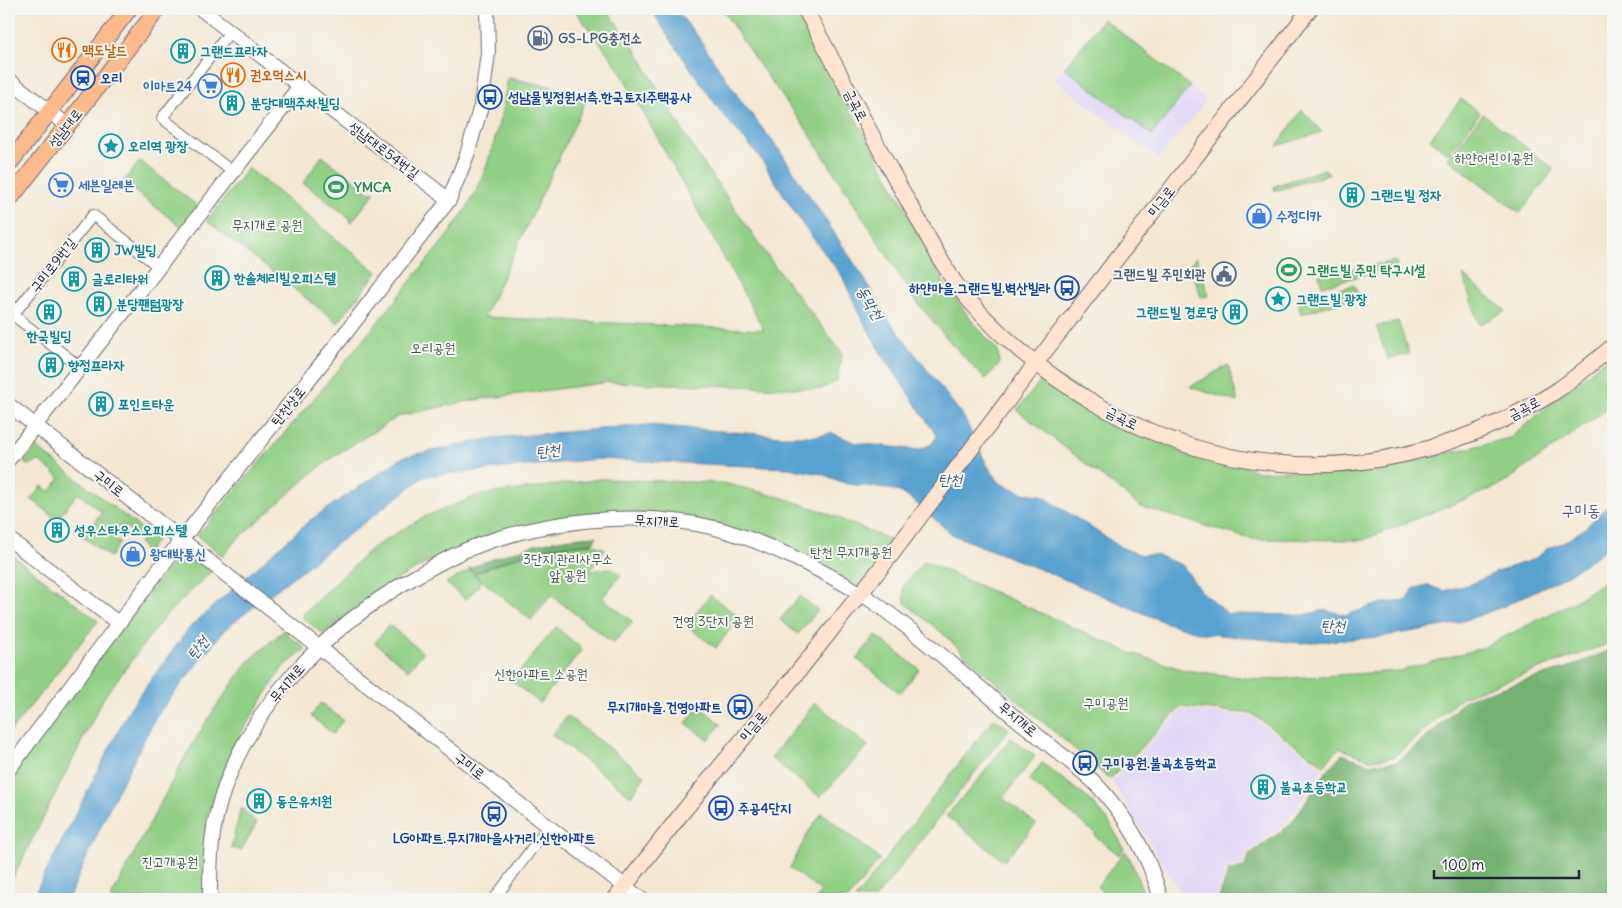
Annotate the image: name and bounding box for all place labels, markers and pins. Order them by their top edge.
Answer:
fuel station icon: GS-LPG충전소 [527,25,553,51]
place label: GS-LPG충전소 [558,29,642,47]
restaurant icon: 맥도날드 [51,37,77,63]
building icon: 그랜드프라자 [170,38,196,64]
place label: 맥도날드 [82,41,127,59]
place label: 그랜드프라자 [200,42,268,60]
restaurant icon: 권오덕스시 [220,62,246,88]
station icon: 오리 [70,65,96,91]
place label: 권오덕스시 [250,66,306,84]
place label: 오리 [100,69,123,87]
supermarket icon: 이마트24 [197,73,223,99]
place label: 이마트24 [143,77,192,95]
bus stop icon: 성남물빛정원서측.한국토지주택공사 [477,84,503,110]
place label: 성남물빛정원서측.한국토지주택공사 [508,88,692,106]
building icon: 분당대맥주차빌딩 [219,90,245,116]
place label: 분당대맥주차빌딩 [250,94,340,112]
place icon: 오리역 광장 [98,133,124,159]
place label: 오리역 광장 [128,137,188,155]
supermarket icon: 세븐일레븐 [48,172,74,198]
sports icon: YMCA [323,174,349,200]
place label: 세븐일레븐 [78,176,135,194]
place label: YMCA [353,178,391,196]
building icon: 그랜드빌 정자 [1339,182,1365,208]
place label: 그랜드빌 정자 [1370,186,1442,204]
shop icon: 수정디카 [1246,203,1272,229]
place label: 수정디카 [1276,207,1322,225]
building icon: JW빌딩 [84,237,110,263]
place label: JW빌딩 [114,241,157,259]
sports icon: 그랜드빌 주민 탁구시설 [1276,257,1302,283]
public building icon: 그랜드빌 주민회관 [1211,261,1237,287]
place label: 그랜드빌 주민 탁구시설 [1306,261,1426,279]
building icon: 한솔체리빌오피스텔 [204,265,230,291]
place label: 그랜드빌 주민회관 [1113,265,1207,283]
building icon: 글로리타워 [61,266,87,292]
place label: 한솔체리빌오피스텔 [233,269,336,287]
place label: 글로리타워 [92,270,148,288]
bus stop icon: 하얀마을.그랜드빌.벽산빌라 [1054,275,1080,301]
place label: 하얀마을.그랜드빌.벽산빌라 [909,279,1051,297]
place icon: 그랜드빌 광장 [1265,286,1291,312]
place label: 그랜드빌 광장 [1296,290,1368,308]
building icon: 분당팬텀광장 [86,291,112,317]
place label: 분당팬텀광장 [116,295,184,313]
building icon: 한국빌딩 [36,299,62,325]
building icon: 그랜드빌 경로당 [1222,299,1248,325]
place label: 그랜드빌 경로당 [1136,303,1219,321]
place label: 한국빌딩 [25,327,72,345]
building icon: 향정프라자 [38,352,64,378]
place label: 향정프라자 [67,356,125,374]
building icon: 포인트타운 [88,391,114,417]
place label: 포인트타운 [118,395,174,413]
building icon: 성우스타우스오피스텔 [44,517,70,543]
place label: 성우스타우스오피스텔 [74,521,187,539]
shop icon: 왕대박통신 [120,541,146,567]
place label: 왕대박통신 [149,545,206,563]
bus stop icon: 무지개마을.건영아파트 [727,694,753,720]
place label: 무지개마을.건영아파트 [606,698,722,716]
bus stop icon: 구미공원.불곡초등학교 [1072,750,1098,776]
place label: 구미공원.불곡초등학교 [1102,754,1218,772]
building icon: 불곡초등학교 [1250,774,1276,800]
place label: 불곡초등학교 [1280,778,1348,796]
building icon: 동은유치원 [246,788,272,814]
place label: 동은유치원 [276,792,332,810]
bus stop icon: 주공4단지 [708,795,734,821]
place label: 주공4단지 [738,799,791,817]
bus stop icon: LG아파트.무지개마을사거리.신한아파트 [481,801,507,827]
place label: LG아파트.무지개마을사거리.신한아파트 [392,829,596,847]

